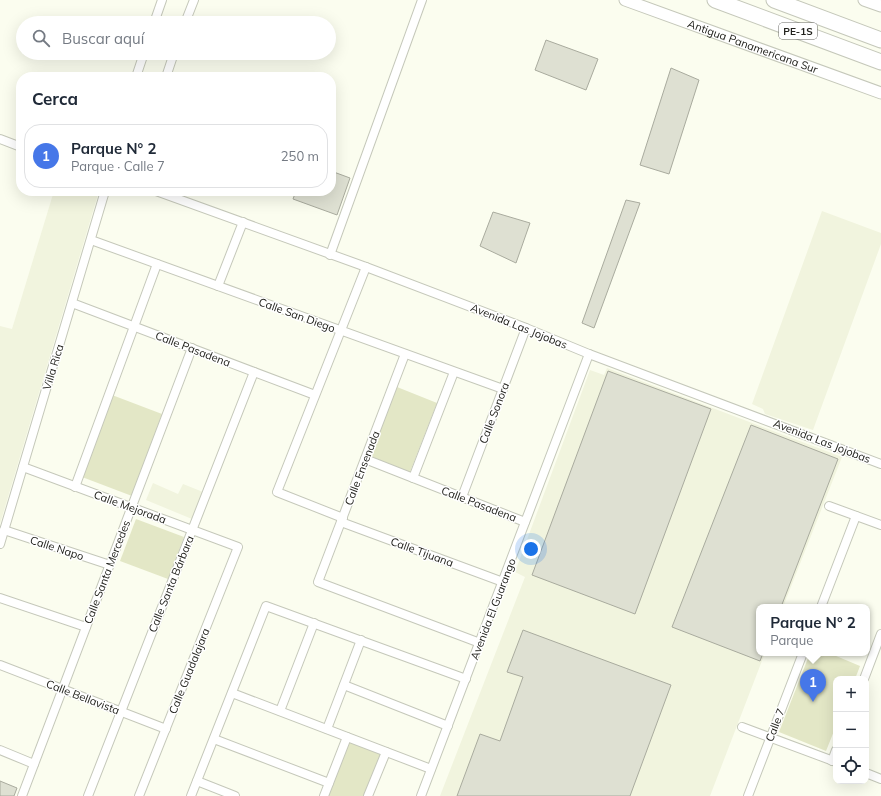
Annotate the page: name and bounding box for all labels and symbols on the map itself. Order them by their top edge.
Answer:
street label: Antigua Panamericana Sur [686,16,820,76]
road number: PE-1S [779,23,817,39]
street label: Calle San Diego [257,295,337,335]
street label: Avenida Las Jojobas [469,300,569,352]
street label: Calle Pasadena [154,328,232,370]
street label: Villa Rica [39,342,67,392]
street label: Calle Sonora [476,380,512,446]
street label: Avenida Las Jojobas [771,416,873,466]
street label: Calle Ensenada [341,429,383,507]
street label: Calle Pasadena [440,483,518,525]
street label: Calle Mejorada [92,487,168,527]
street label: Calle Santa Mercedes [81,518,133,626]
street label: Calle Napo [28,533,86,563]
street label: Calle Santa Bárbara [145,534,197,634]
street label: Calle Tijuana [389,534,455,570]
your location [521,539,541,559]
street label: Avenida El Guarango [467,556,519,662]
street label: Calle Guadalajara [165,626,213,716]
pin: 1 [800,669,826,702]
street label: Calle Bellavista [44,677,122,717]
street label: Calle 7 [762,706,788,744]

